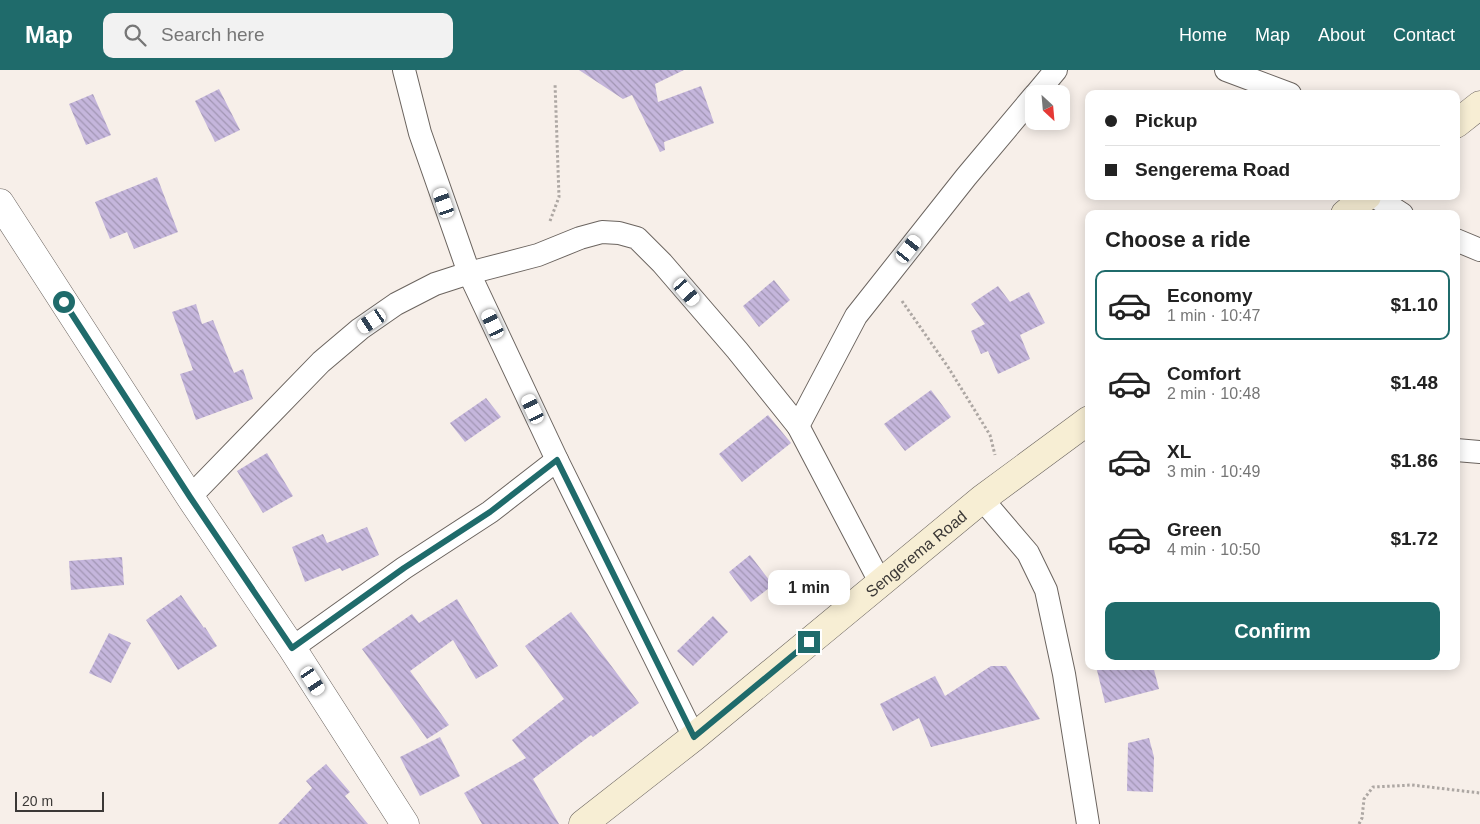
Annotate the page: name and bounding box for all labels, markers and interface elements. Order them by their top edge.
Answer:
search box [103,13,453,58]
text: Map [25,21,73,48]
icon: search [121,21,149,49]
text: Search here [161,24,265,45]
text: Home [1179,25,1227,45]
text: Map [1255,25,1290,45]
text: About [1318,25,1365,45]
text: Contact [1393,25,1455,45]
north arrow [1025,85,1070,130]
map controls [1025,85,1070,130]
text: Pickup [1135,110,1197,131]
text: Sengerema Road [1135,159,1290,180]
car [432,186,455,220]
text: Choose a ride [1105,227,1250,252]
car [893,233,924,265]
car [671,276,702,308]
icon: car [1107,283,1152,328]
text: Economy [1167,285,1253,306]
route start [53,291,75,313]
text: $1.10 [1390,294,1438,315]
car [355,306,388,336]
car [479,307,506,341]
text: 1 min · 10:47 [1167,307,1260,324]
icon: car [1107,361,1152,406]
text: Comfort [1167,363,1241,384]
text: $1.48 [1390,372,1438,393]
text: 2 min · 10:48 [1167,385,1260,402]
car [519,392,546,426]
icon: car [1107,439,1152,484]
text: XL [1167,441,1191,462]
text: $1.86 [1390,450,1438,471]
text: 3 min · 10:49 [1167,463,1260,480]
street label: Sengerema Road [862,507,970,600]
icon: car [1107,517,1152,562]
text: Green [1167,519,1222,540]
text: $1.72 [1390,528,1438,549]
text: 4 min · 10:50 [1167,541,1260,558]
callout: 1 min [768,570,850,604]
text: 1 min [788,579,830,596]
button: Confirm [1105,602,1440,660]
route end [798,631,820,653]
car [298,664,327,698]
scale bar [15,789,104,812]
text: 20 m [22,793,53,809]

